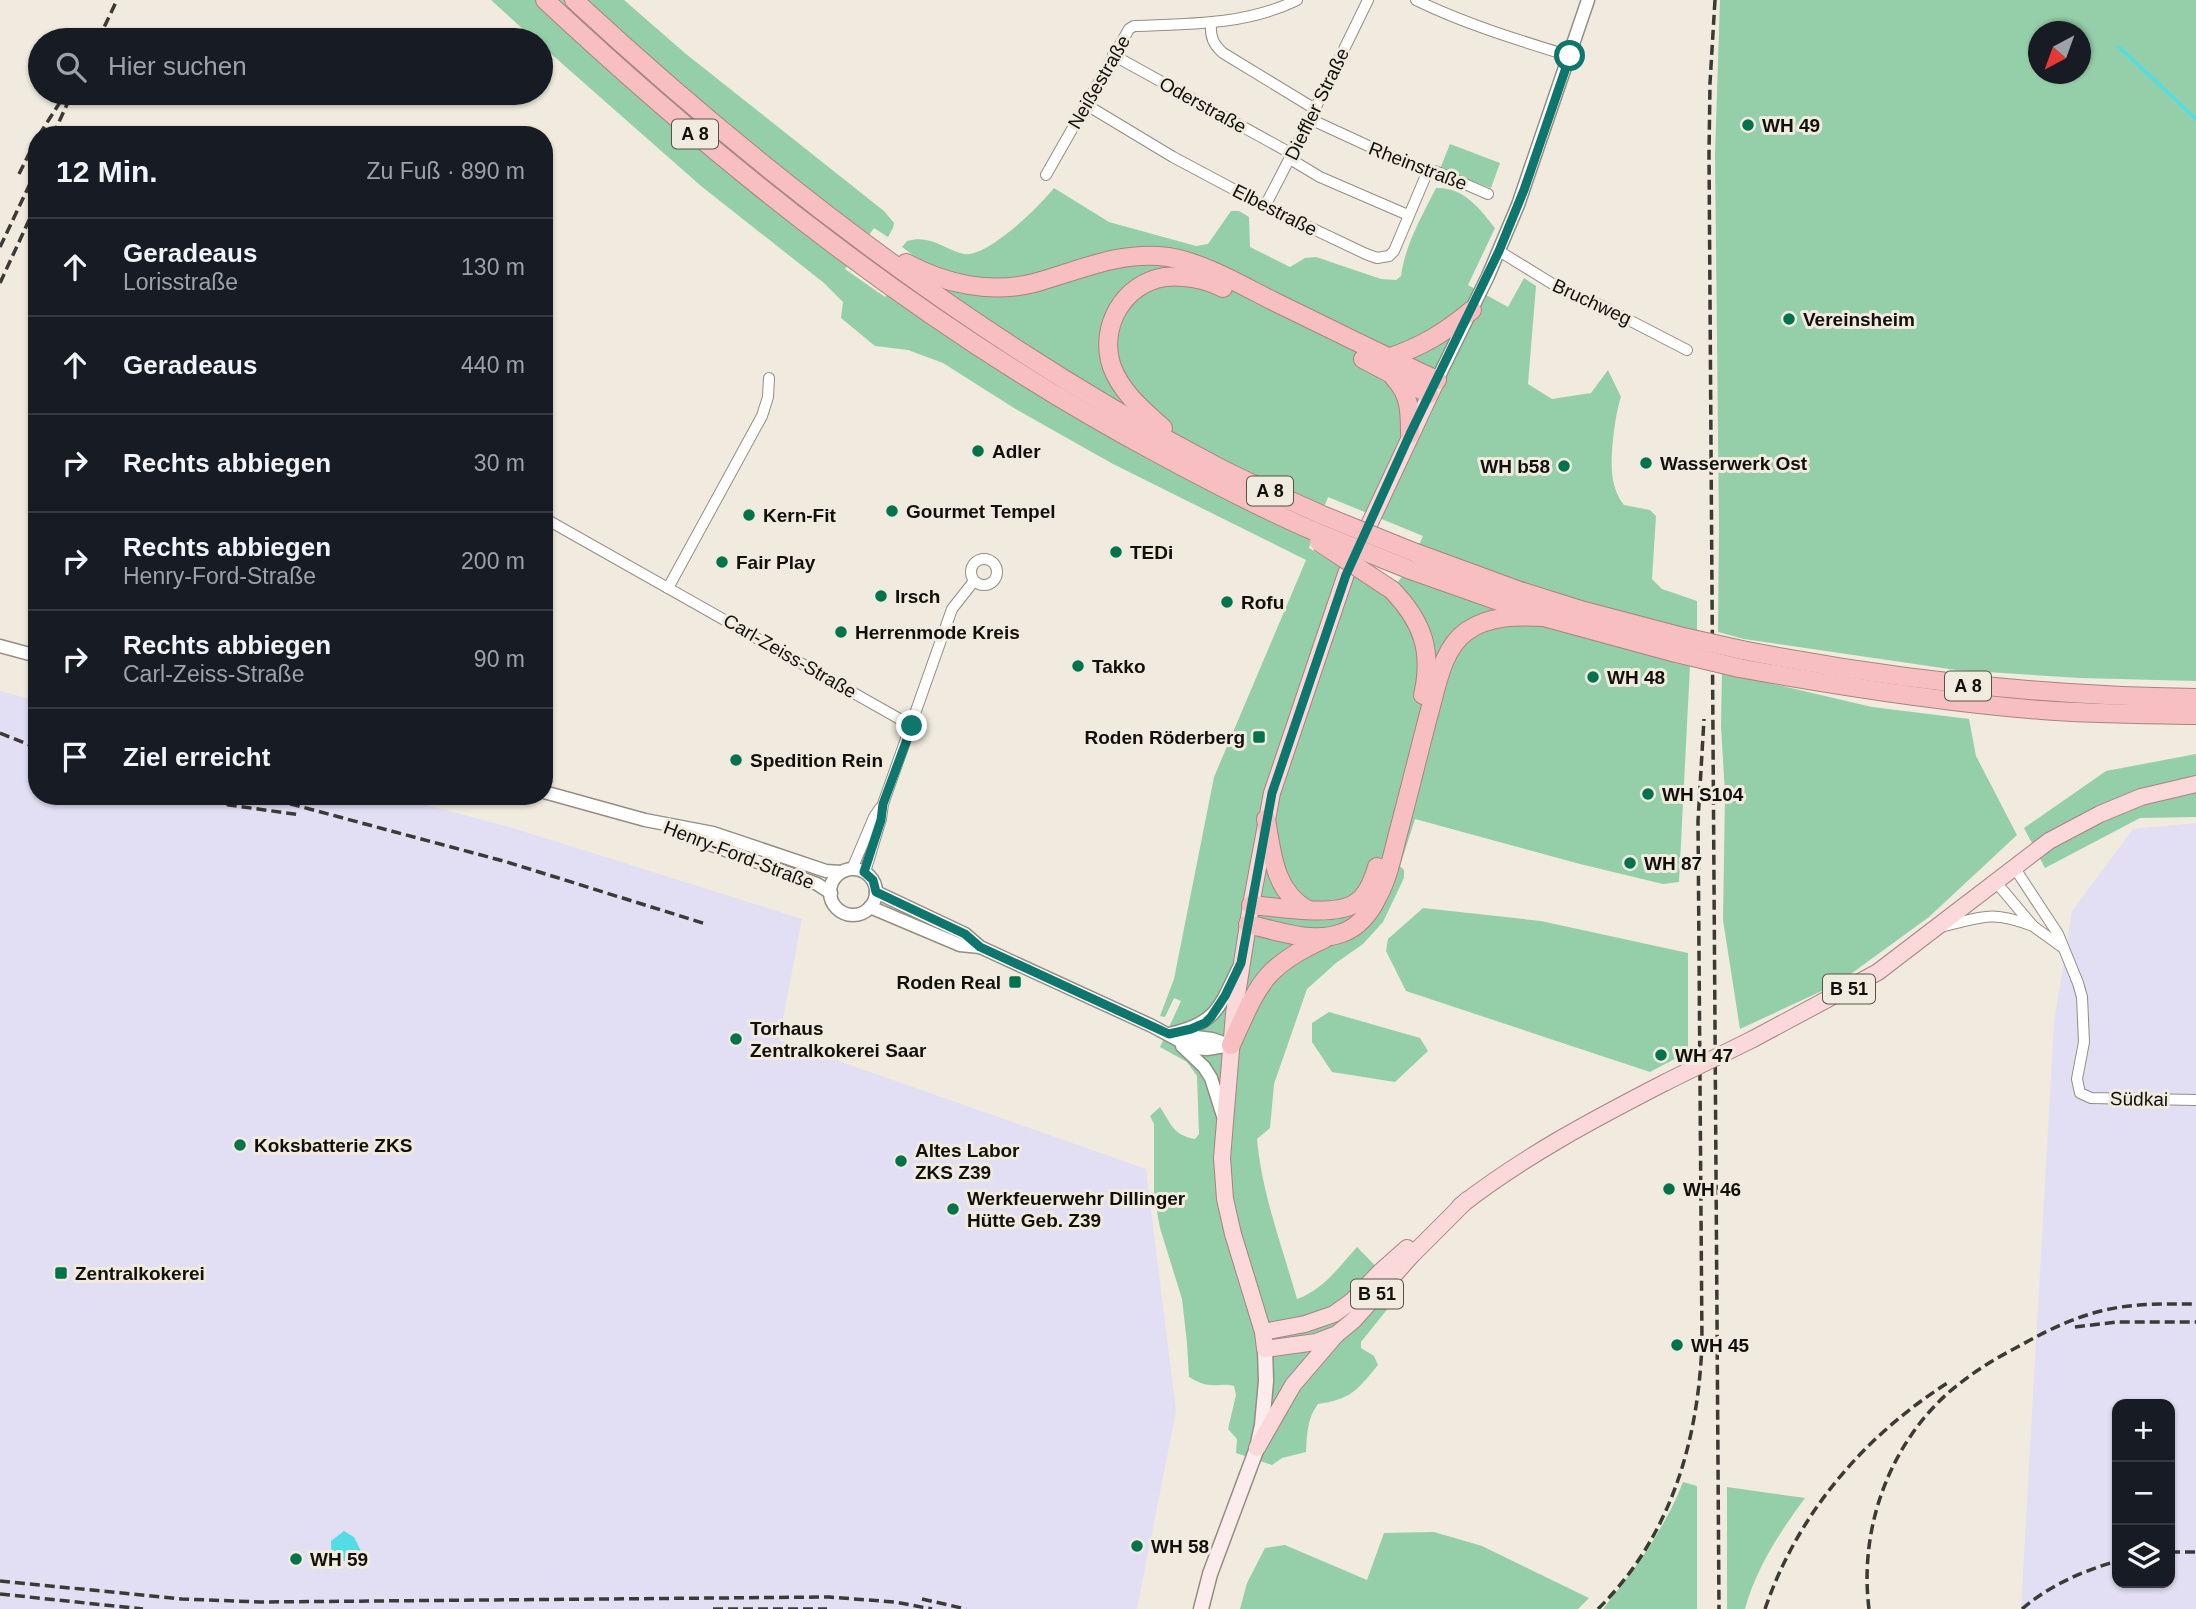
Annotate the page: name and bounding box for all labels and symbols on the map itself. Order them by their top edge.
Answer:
north arrow [2028,21,2091,84]
street label: Neißestraße [1064,31,1134,133]
route start [1554,40,1585,71]
street label: Dieffler Straße [1281,45,1353,163]
street label: Oderstraße [1156,73,1250,137]
place label: WH 49 [1762,115,1820,136]
marker: WH 49 [1740,117,1756,133]
road number: A 8 [672,119,718,148]
street label: Rheinstraße [1366,138,1470,194]
street label: Elbestraße [1229,180,1321,240]
street label: Bruchweg [1549,275,1635,329]
place label: Vereinsheim [1803,309,1915,330]
marker: Vereinsheim [1781,311,1797,327]
place label: Adler [992,441,1041,462]
marker: Adler [970,443,986,459]
place label: Wasserwerk Ost [1660,453,1808,474]
marker: Wasserwerk Ost [1638,455,1654,471]
place label: WH b58 [1480,456,1550,477]
marker: WH b58 [1556,458,1572,474]
road number: A 8 [1247,476,1293,505]
place label: Gourmet Tempel [906,501,1056,522]
marker: Gourmet Tempel [884,503,900,519]
place label: Kern-Fit [763,505,837,526]
marker: Kern-Fit [741,507,757,523]
place label: TEDi [1130,542,1173,563]
marker: TEDi [1108,544,1124,560]
place label: Fair Play [736,552,816,573]
marker: Fair Play [714,554,730,570]
place label: Irsch [895,586,940,607]
marker: Irsch [873,588,889,604]
place label: Rofu [1241,592,1284,613]
marker: Rofu [1219,594,1235,610]
street label: Carl-Zeiss-Straße [720,609,860,703]
place label: Herrenmode Kreis [855,622,1020,643]
marker: Herrenmode Kreis [833,624,849,640]
place label: Takko [1092,656,1146,677]
marker: Takko [1070,658,1086,674]
place label: WH 48 [1607,667,1665,688]
marker: WH 48 [1585,669,1601,685]
road number: A 8 [1945,672,1991,700]
route end [896,710,927,741]
place label: Roden Röderberg [1085,727,1245,748]
marker: Roden Röderberg [1251,729,1267,745]
place label: Spedition Rein [750,750,883,771]
marker: Spedition Rein [728,752,744,768]
place label: WH S104 [1662,784,1744,805]
marker: WH S104 [1640,786,1656,802]
street label: Henry-Ford-Straße [661,817,817,893]
place label: WH 87 [1644,853,1702,874]
marker: WH 87 [1622,855,1638,871]
place label: Roden Real [896,972,1001,993]
marker: Roden Real [1007,974,1023,990]
road number: B 51 [1823,974,1875,1004]
place label: Torhaus Zentralkokerei Saar [750,1018,927,1061]
marker: Torhaus Zentralkokerei Saar [728,1031,744,1047]
place label: WH 47 [1675,1045,1733,1066]
marker: WH 47 [1653,1047,1669,1063]
street label: Südkai [2110,1088,2168,1110]
place label: Koksbatterie ZKS [254,1135,412,1156]
marker: Koksbatterie ZKS [232,1137,248,1153]
place label: Altes Labor ZKS Z39 [915,1140,1020,1183]
marker: Altes Labor ZKS Z39 [893,1153,909,1169]
place label: WH 46 [1683,1179,1741,1200]
marker: WH 46 [1661,1181,1677,1197]
place label: Werkfeuerwehr Dillinger Hütte Geb. Z39 [967,1188,1186,1231]
marker: Werkfeuerwehr Dillinger Hütte Geb. Z39 [945,1201,961,1217]
place label: Zentralkokerei [75,1263,205,1284]
marker: Zentralkokerei [53,1265,69,1281]
road number: B 51 [1351,1280,1403,1308]
place label: WH 45 [1691,1335,1750,1356]
marker: WH 45 [1669,1337,1685,1353]
place label: WH 58 [1151,1536,1209,1557]
marker: WH 58 [1129,1538,1145,1554]
place label: WH 59 [310,1549,368,1570]
marker: WH 59 [288,1551,304,1567]

